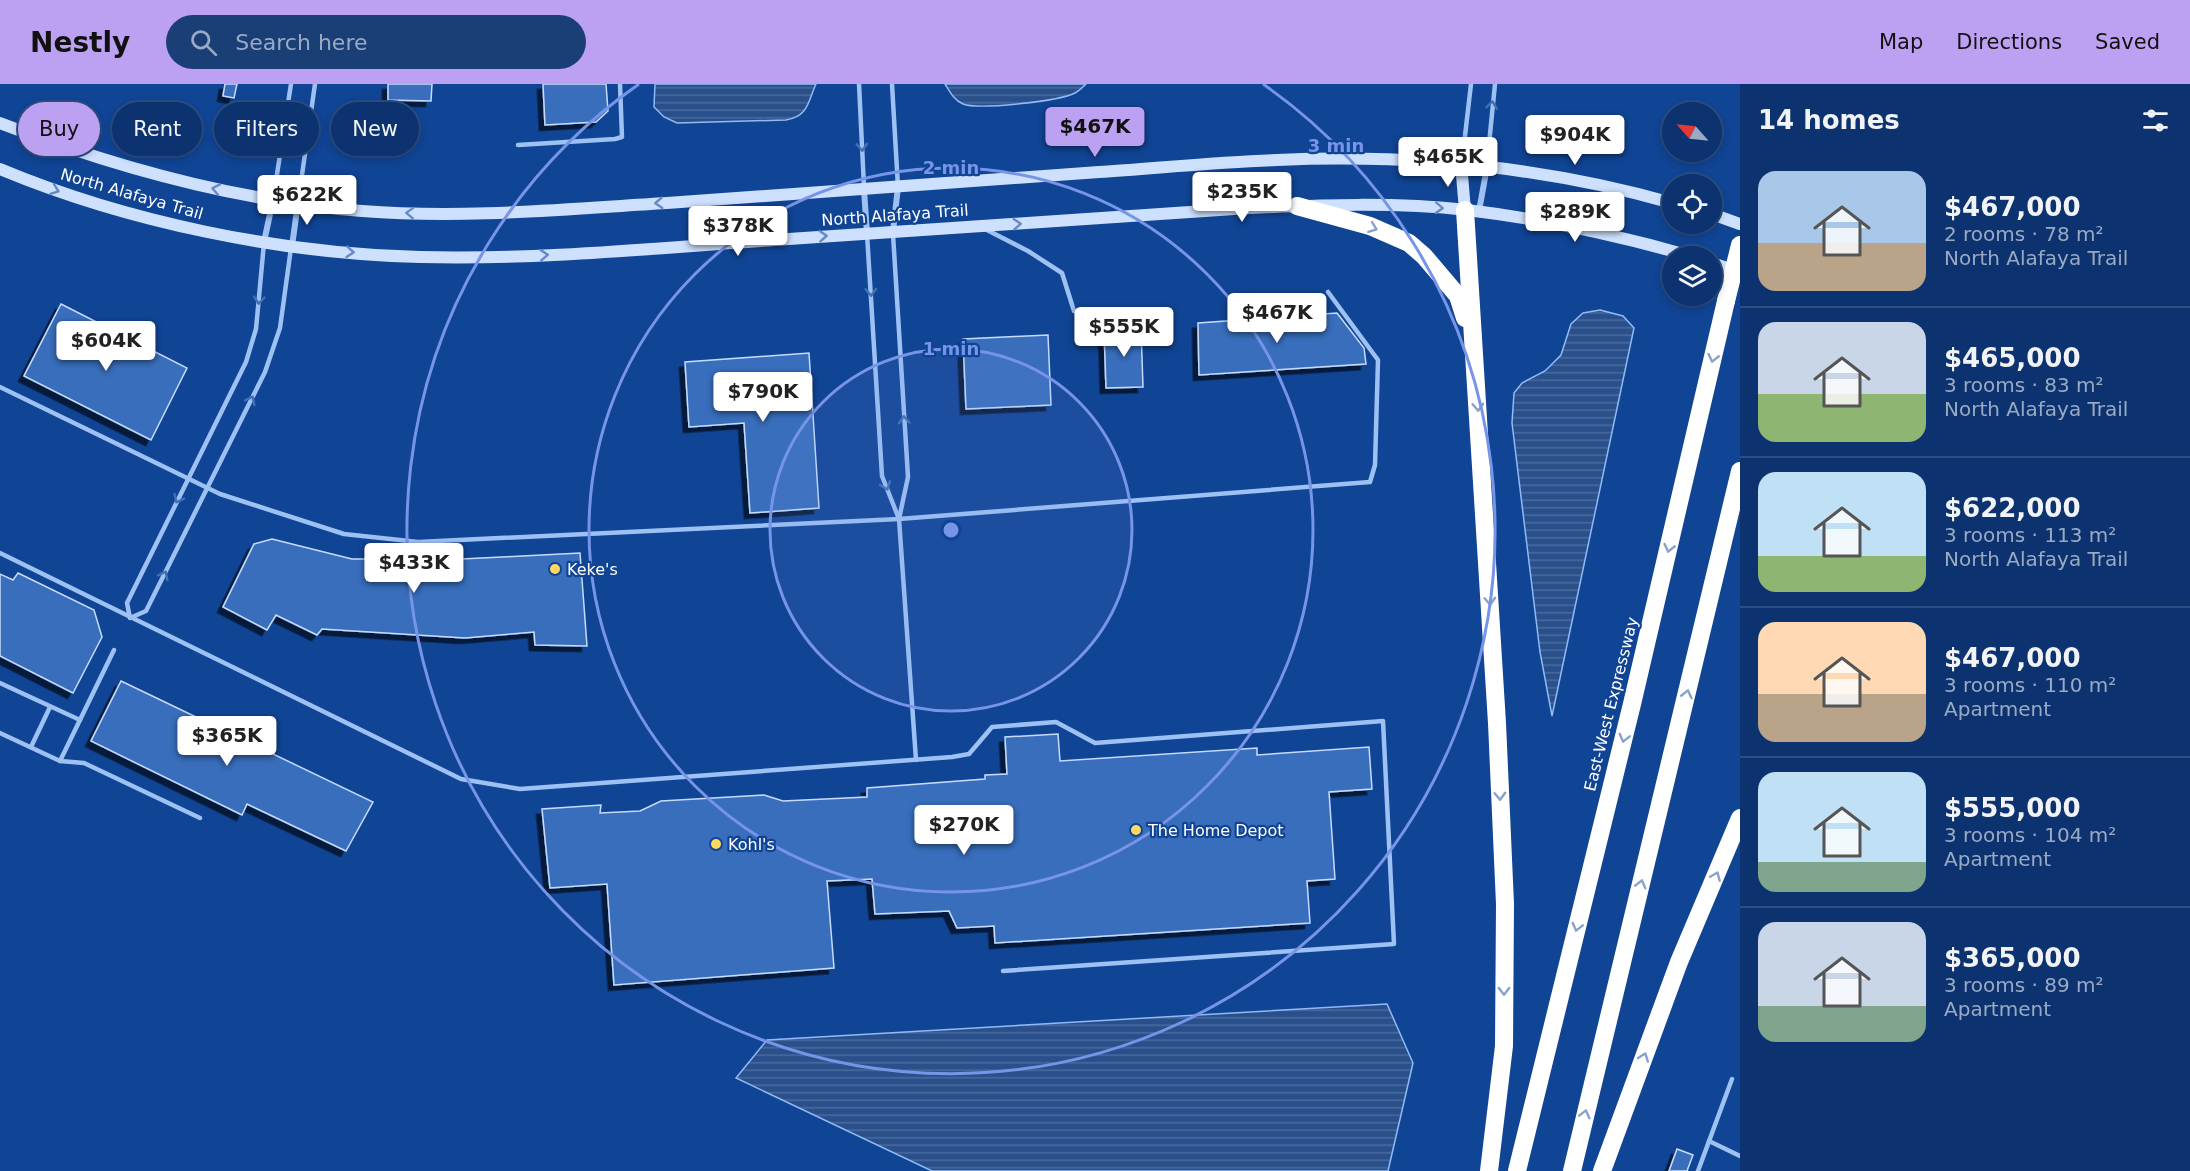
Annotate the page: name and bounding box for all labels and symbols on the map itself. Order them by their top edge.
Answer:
one-way arrow [1486,100,1498,109]
north arrow [1662,102,1722,162]
pin: $467K [1053,107,1137,158]
pin: $904K [1533,115,1617,166]
text: 3 min [1308,135,1364,156]
pin: $465K [1406,137,1490,188]
one-way arrow [856,143,869,152]
text: 2 min [923,157,979,178]
street label: North Alafaya Trail [58,165,206,223]
pin: $235K [1200,172,1284,223]
pin: $622K [265,175,349,226]
one-way arrow [49,182,60,195]
one-way arrow [211,184,221,197]
pin: $289K [1533,192,1617,243]
one-way arrow [655,197,664,210]
street label: North Alafaya Trail [821,200,969,230]
one-way arrow [1435,202,1444,215]
one-way arrow [405,206,414,219]
pin: $378K [696,206,780,257]
one-way arrow [1013,218,1022,231]
one-way arrow [1367,221,1378,233]
one-way arrow [818,230,827,243]
one-way arrow [345,245,354,258]
one-way arrow [540,249,549,262]
one-way arrow [864,287,877,296]
pin: $467K [1235,293,1319,344]
one-way arrow [253,295,266,305]
pin: $555K [1082,307,1166,358]
pin: $604K [64,321,148,372]
text: 1 min [923,338,979,359]
one-way arrow [1708,353,1721,363]
pin: $790K [721,372,805,423]
one-way arrow [243,395,255,406]
one-way arrow [1471,402,1484,411]
one-way arrow [898,415,911,424]
one-way arrow [879,480,891,491]
one-way arrow [174,492,186,503]
centre of rings [941,520,961,540]
pin: $433K [372,543,456,594]
one-way arrow [1663,543,1676,553]
place label: Keke's [567,560,618,579]
marker: Keke's [548,562,562,576]
one-way arrow [157,570,169,581]
one-way arrow [1483,597,1496,606]
street label: East-West Expressway [1580,615,1642,793]
one-way arrow [1679,689,1692,699]
pin: $365K [185,716,269,767]
one-way arrow [1618,733,1631,743]
one-way arrow [1494,792,1507,801]
pin: $270K [922,805,1006,856]
place label: The Home Depot [1147,821,1284,840]
marker: The Home Depot [1129,823,1143,837]
place label: Kohl's [728,835,775,854]
marker: Kohl's [709,837,723,851]
one-way arrow [1709,871,1721,882]
one-way arrow [1634,879,1647,889]
one-way arrow [1572,922,1585,932]
one-way arrow [1498,987,1510,996]
one-way arrow [1637,1052,1649,1063]
one-way arrow [1578,1109,1591,1119]

